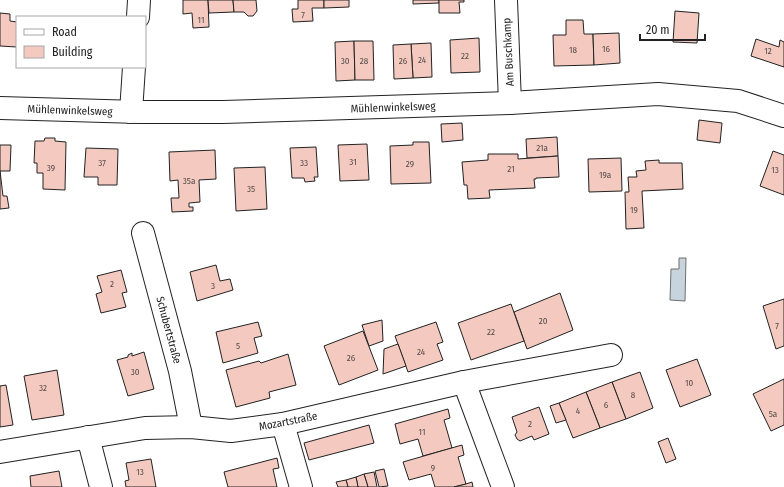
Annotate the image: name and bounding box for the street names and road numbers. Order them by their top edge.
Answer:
street label: Am Buschkamp [500,17,517,87]
street label: Mühlenwinkelsweg [350,99,437,115]
street label: Mühlenwinkelsweg [27,103,114,119]
street label: Schubertstraße [153,295,184,365]
street label: Mozartstraße [258,409,318,434]

